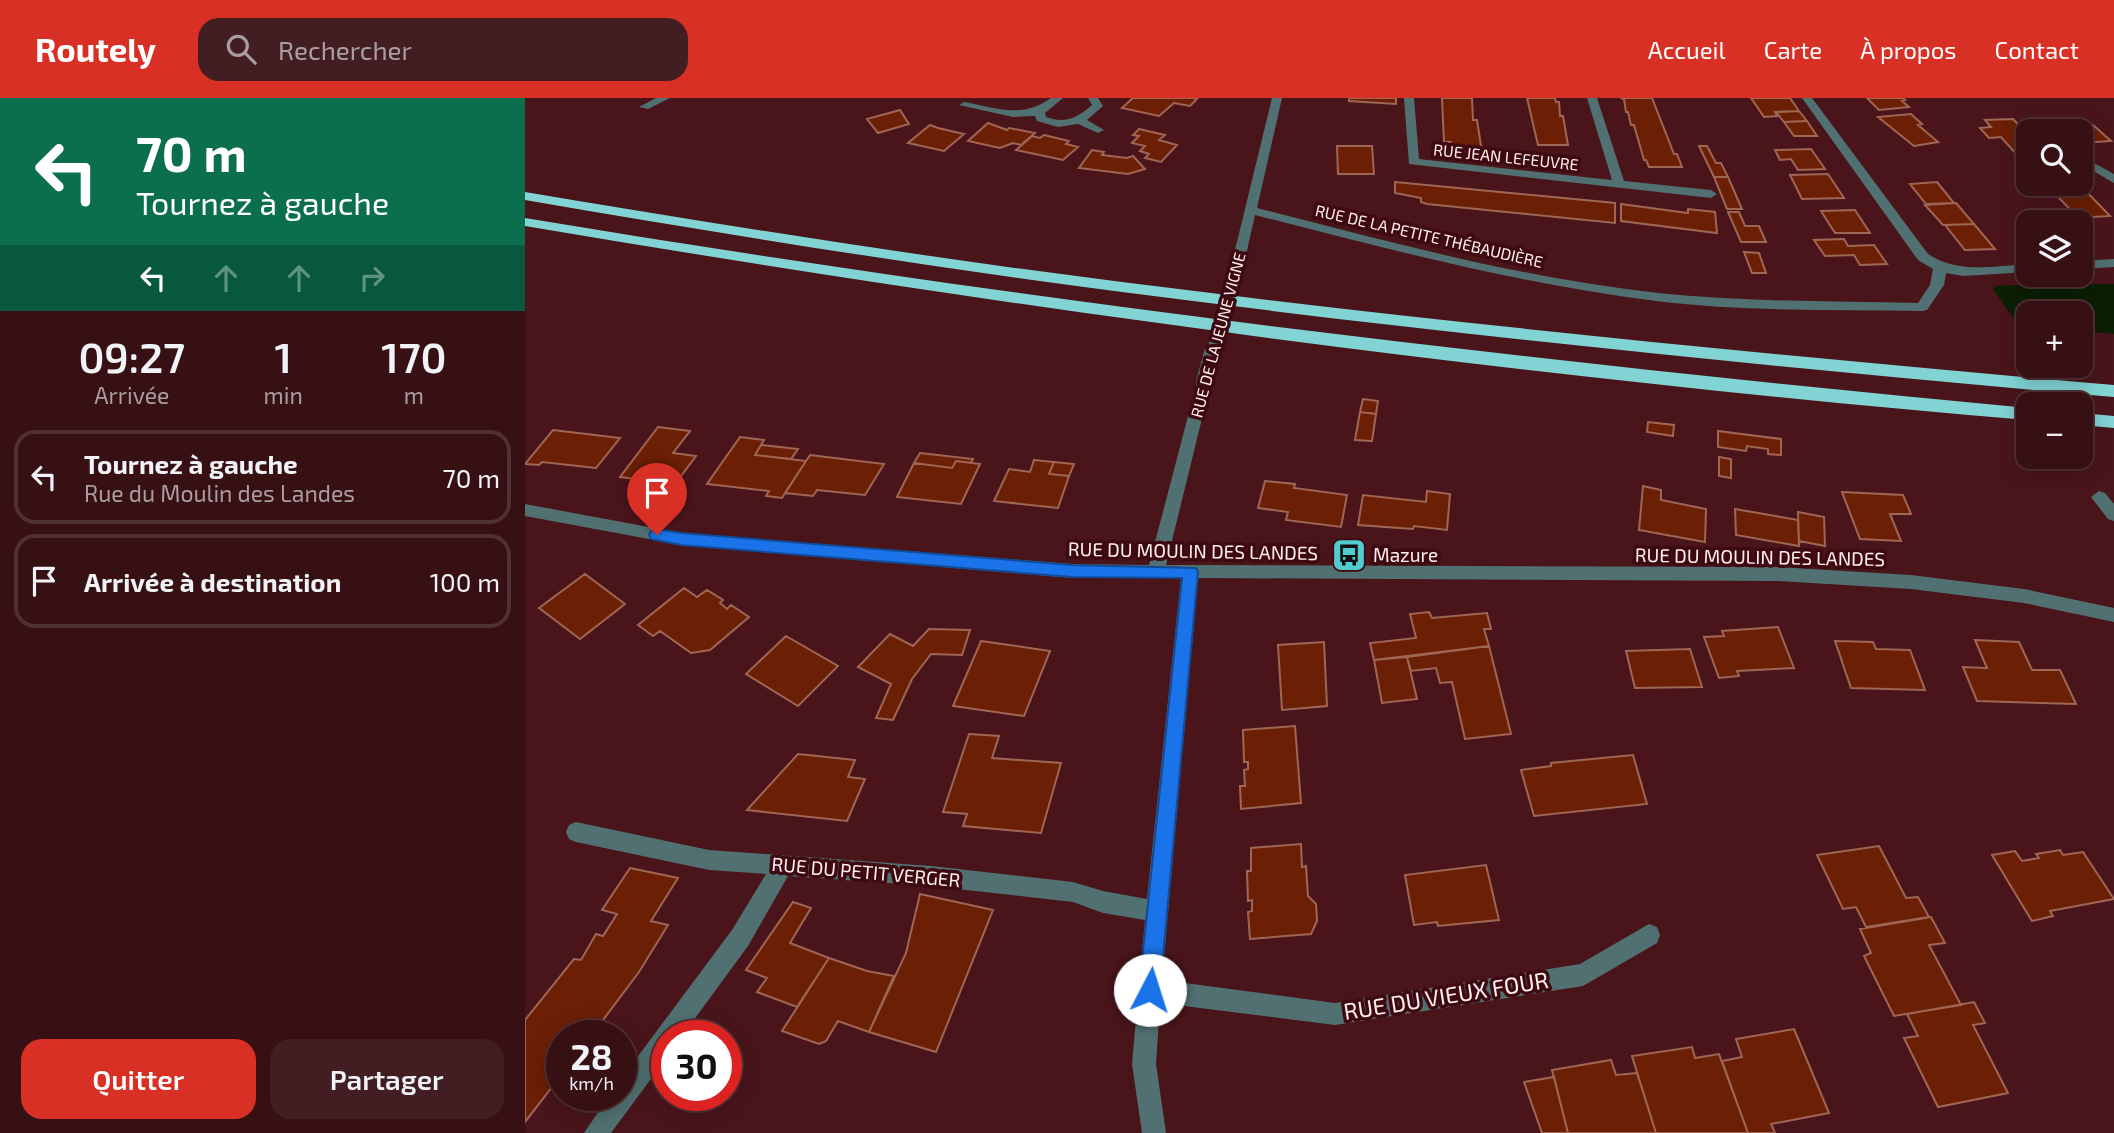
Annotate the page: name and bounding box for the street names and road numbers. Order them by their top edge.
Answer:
street label: RUE JEAN LEFEUVRE [1432,139,1580,174]
street label: RUE DE LA PETITE THÉBAUDIÈRE [1313,200,1545,271]
street label: RUE DE LA JEUNE VIGNE [1186,250,1249,419]
street label: RUE DU MOULIN DES LANDES [1068,537,1318,564]
street label: RUE DU MOULIN DES LANDES [1635,543,1885,570]
street label: RUE DU PETIT VERGER [771,852,961,891]
street label: RUE DU VIEUX FOUR [1341,965,1550,1025]

